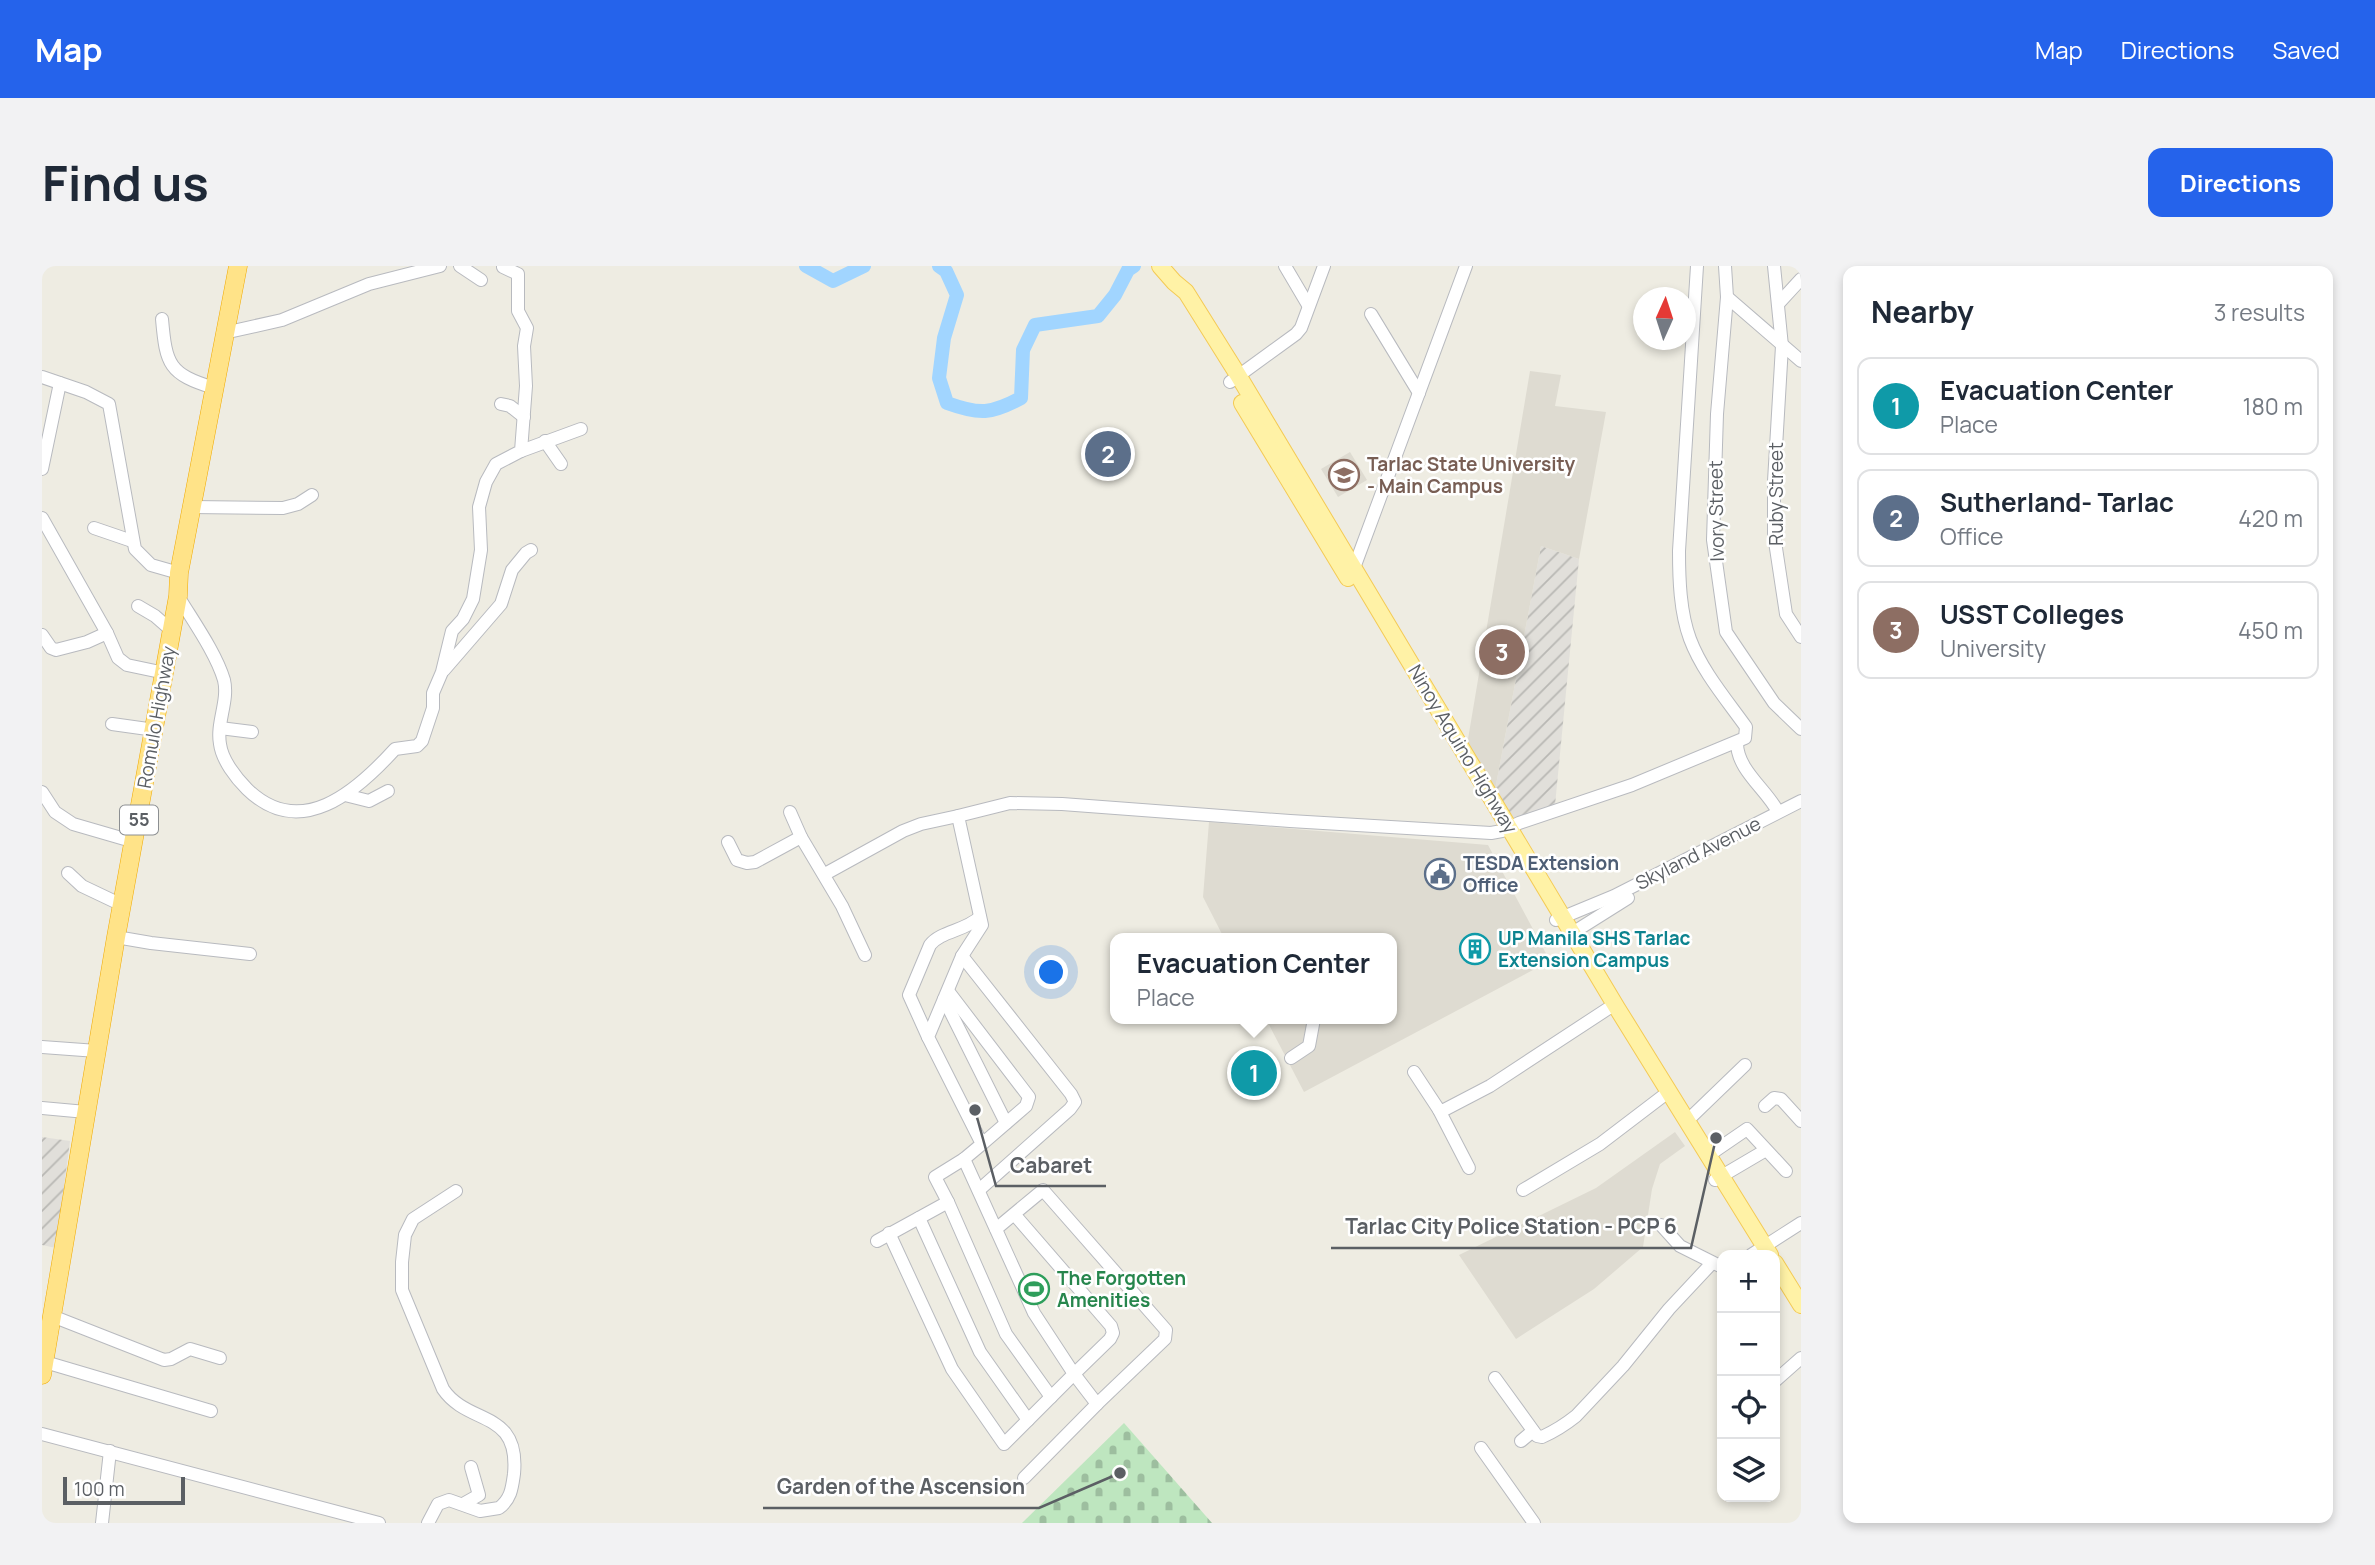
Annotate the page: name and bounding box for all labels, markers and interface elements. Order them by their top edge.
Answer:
text: Map [35,27,103,72]
text: Map [2035,33,2083,66]
text: Directions [2121,33,2234,66]
text: Saved [2272,33,2340,66]
button: Directions [2148,148,2333,217]
text: Find us [42,149,209,216]
north arrow [1633,287,1696,350]
text: Nearby [1871,291,1974,332]
text: 3 results [2214,296,2305,328]
text: Evacuation Center [1940,372,2173,408]
text: 1 [1891,390,1901,422]
text: 180 m [2243,390,2303,422]
text: Place [1940,408,1998,440]
pin: 2 [1085,428,1131,480]
street label: Ruby Street [1763,442,1789,546]
place label: Tarlac State University - Main Campus [1367,451,1576,499]
school or university icon: Tarlac State University - Main Campus [1327,458,1361,492]
street label: Ivory Street [1702,460,1730,562]
text: Sutherland- Tarlac [1940,484,2174,520]
text: 2 [1889,502,1903,534]
text: 420 m [2238,502,2303,534]
text: Office [1940,520,2003,552]
text: USST Colleges [1940,596,2124,632]
text: 3 [1889,614,1903,646]
text: 450 m [2238,614,2303,646]
pin: 3 [1479,626,1525,678]
text: University [1940,632,2046,664]
street label: Romulo Highway [131,644,181,790]
street label: Ninoy Aquino Highway [1402,660,1524,838]
road number: 55 [120,806,158,834]
street label: Skyland Avenue [1631,810,1765,896]
place label: TESDA Extension Office [1463,850,1619,898]
public building icon: TESDA Extension Office [1423,857,1457,891]
place label: UP Manila SHS Tarlac Extension Campus [1498,925,1691,973]
building icon: UP Manila SHS Tarlac Extension Campus [1458,932,1492,966]
popup [1110,933,1397,1024]
text: Evacuation Center [1137,945,1370,981]
your location [1034,955,1068,989]
text: Place [1137,981,1195,1013]
pin: 1 [1231,1047,1277,1099]
callout: Cabaret [996,1144,1106,1186]
text: Cabaret [1010,1151,1092,1179]
callout: Tarlac City Police Station - PCP 6 [1331,1206,1691,1248]
text: Tarlac City Police Station - PCP 6 [1345,1212,1677,1240]
map controls [1717,1250,1780,1502]
button: + [1717,1250,1780,1313]
place label: The Forgotten Amenities [1057,1265,1186,1313]
sports icon: The Forgotten Amenities [1017,1272,1051,1306]
button: − [1717,1313,1780,1376]
button: locate [1717,1376,1780,1439]
button: layers [1717,1439,1780,1502]
callout: Garden of the Ascension [763,1466,1039,1508]
text: Garden of the Ascension [777,1472,1025,1500]
scale bar [63,1474,186,1506]
text: 100 m [74,1476,125,1502]

